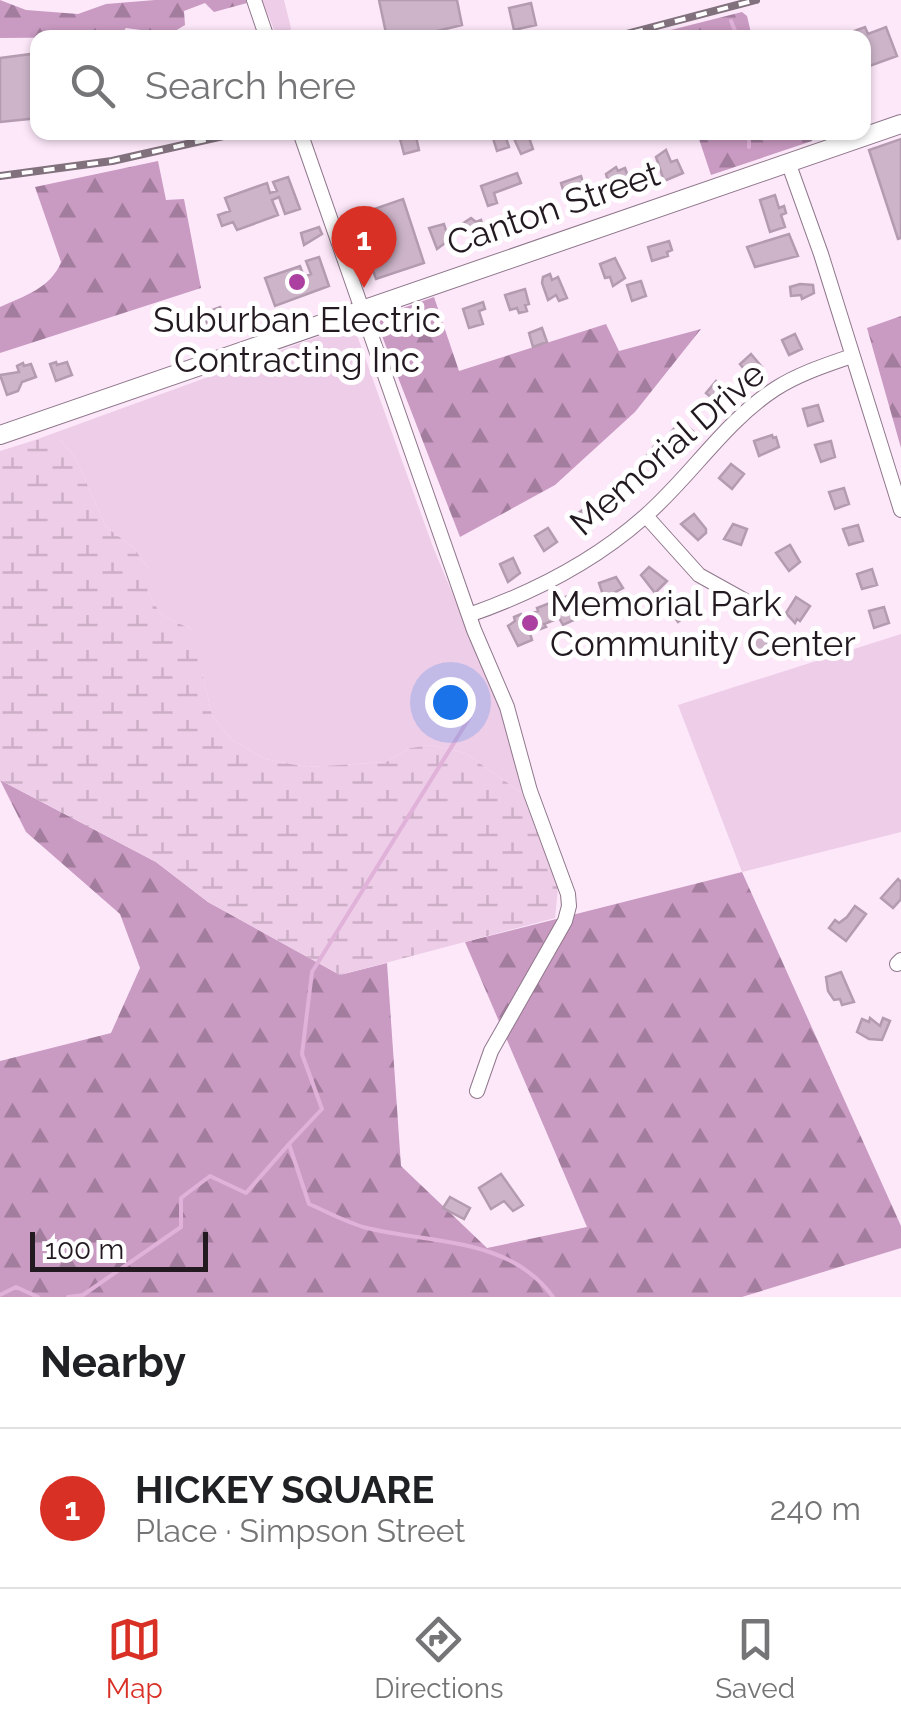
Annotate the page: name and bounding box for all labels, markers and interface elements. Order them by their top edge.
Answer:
search box [30,30,871,140]
icon: search [65,58,120,113]
text: Search here [145,63,356,108]
street label: Canton Street [441,152,665,264]
pin: 1 [332,206,396,288]
marker: Suburban Electric Contracting Inc [286,271,308,293]
place label: Suburban Electric Contracting Inc [153,299,441,380]
street label: Memorial Drive [562,353,772,543]
place label: Memorial Park Community Center [550,583,856,664]
marker: Memorial Park Community Center [519,612,541,634]
your location [425,677,476,728]
scale bar [30,1227,208,1272]
text: 100 m [45,1233,124,1266]
text: Nearby [40,1338,186,1387]
text: HICKEY SQUARE [135,1467,434,1512]
text: 1 [65,1490,80,1527]
text: 240 m [770,1490,861,1527]
text: Place · Simpson Street [135,1512,465,1549]
tab: Map [106,1612,163,1705]
tab: Directions [374,1612,504,1705]
tab: Saved [715,1612,795,1705]

